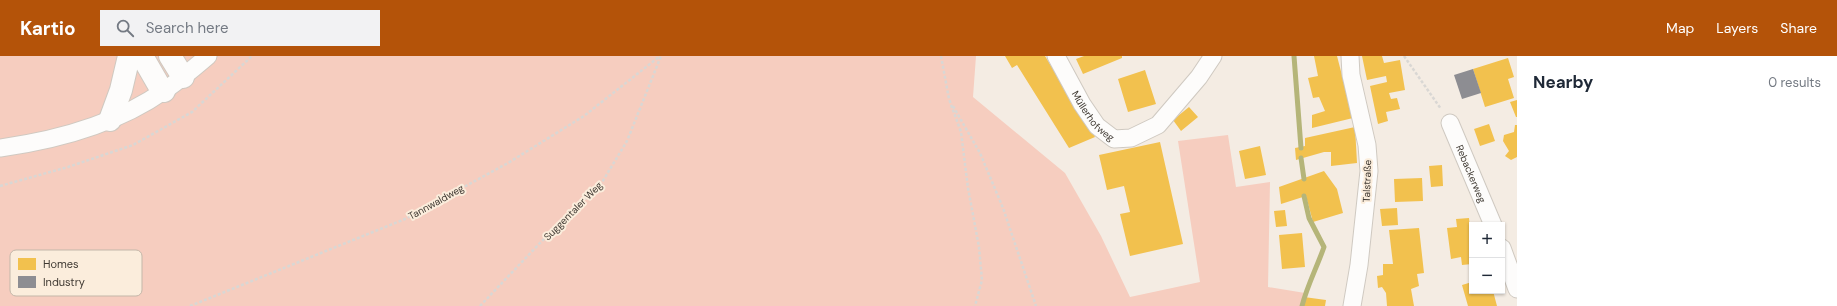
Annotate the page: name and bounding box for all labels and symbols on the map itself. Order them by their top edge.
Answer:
street label: Müllerhofweg [1069,88,1118,144]
street label: Rebackerweg [1453,143,1489,205]
street label: Talstraße [1360,159,1374,202]
street label: Suggentaler Weg [541,179,605,243]
street label: Tannwaldweg [406,181,467,223]
legend [10,250,142,296]
text: Homes [43,257,79,271]
text: Industry [43,275,85,289]

